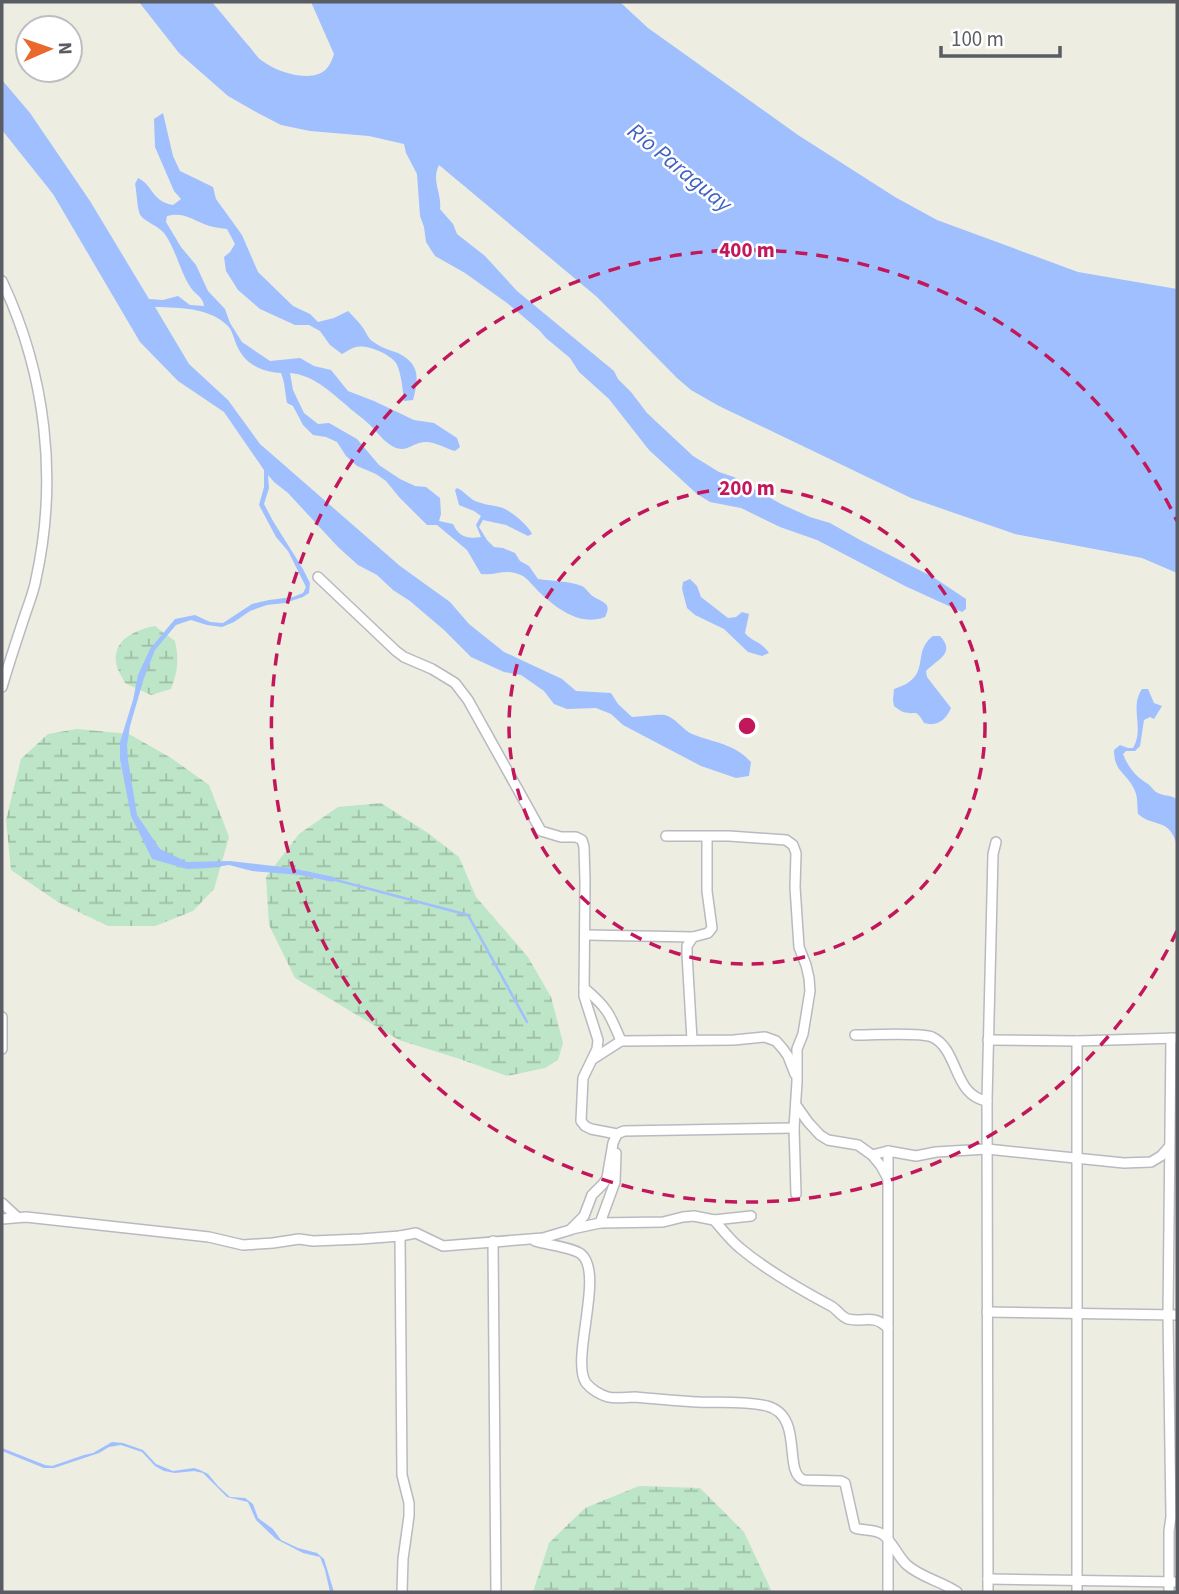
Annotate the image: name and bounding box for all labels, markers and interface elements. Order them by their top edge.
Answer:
north arrow [14,14,84,84]
scale bar [941,14,1060,58]
text: 100 m [951,24,1004,54]
text: N [51,42,78,55]
water label: Río Paraguay [620,115,740,221]
text: 400 m [719,235,775,265]
text: 200 m [719,473,775,503]
centre of rings [735,714,759,738]

